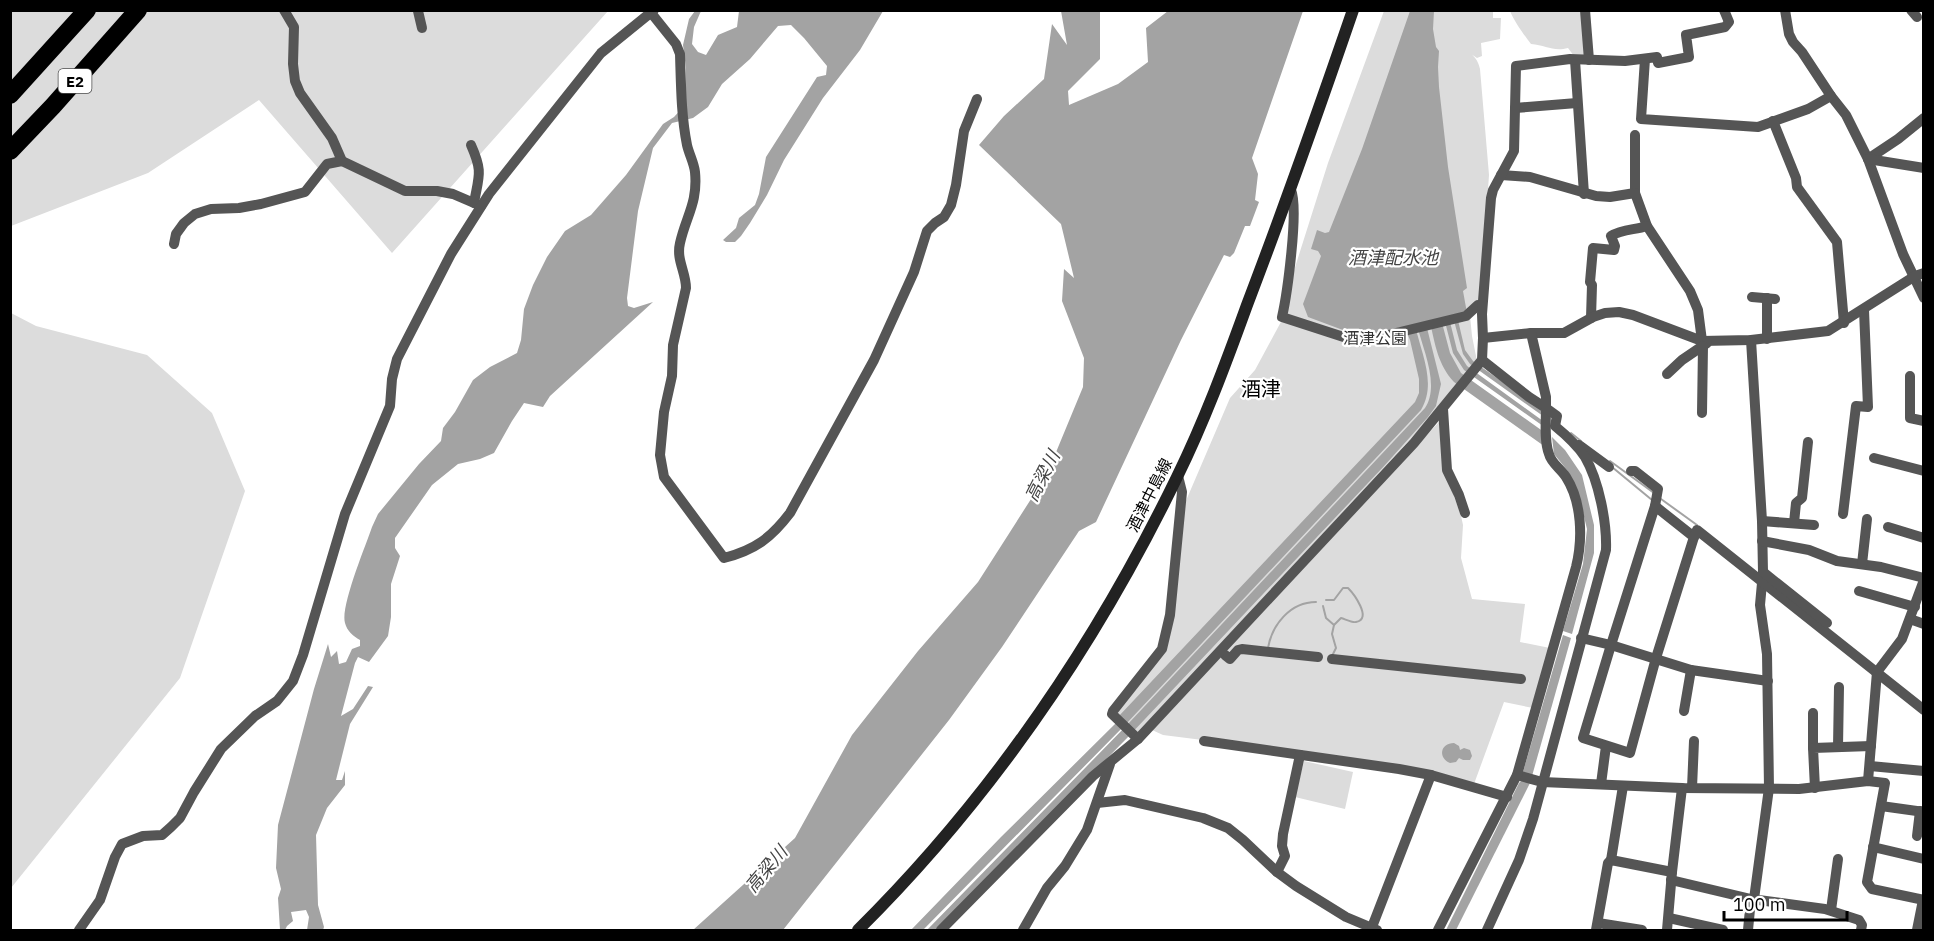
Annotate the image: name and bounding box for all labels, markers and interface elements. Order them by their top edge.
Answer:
road number: E2 [58,69,92,93]
water label: 酒津配水池 [1348,246,1440,269]
park label: 酒津公園 [1343,328,1407,348]
district label: 酒津 [1241,375,1281,402]
water label: 高梁川 [1019,445,1065,505]
street label: 酒津中島線 [1122,455,1176,535]
water label: 高梁川 [740,839,793,897]
scale bar [1724,884,1847,922]
text: 100 m [1733,893,1785,916]

